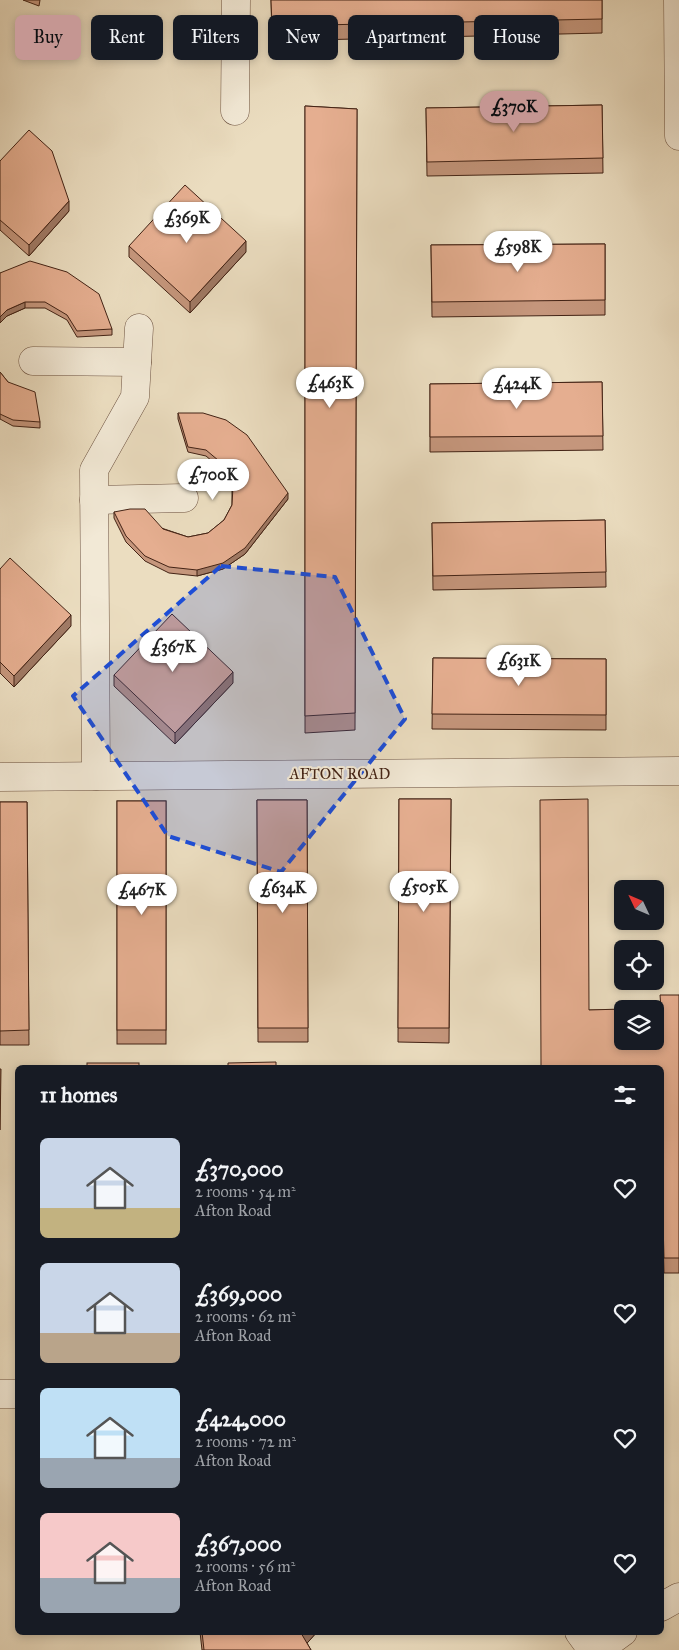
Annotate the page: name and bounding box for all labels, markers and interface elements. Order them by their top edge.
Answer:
chip: Buy [15,15,81,60]
chip: Rent [91,15,163,60]
chip: Filters [173,15,258,60]
chip: New [268,15,338,60]
chip: Apartment [348,15,464,60]
chip: House [474,15,559,60]
pin: £370K [479,90,549,133]
text: £370K [491,97,537,116]
pin: £369K [152,202,222,244]
text: £369K [164,208,210,227]
pin: £598K [483,230,553,273]
text: £598K [494,237,542,256]
pin: £463K [295,366,365,409]
pin: £424K [482,368,552,410]
text: £463K [307,373,353,392]
text: £424K [493,374,541,393]
pin: £700K [178,458,248,501]
text: £700K [188,465,238,484]
pin: £367K [138,630,208,673]
text: £367K [150,637,196,656]
pin: £631K [484,644,554,687]
text: £631K [497,651,541,670]
street label: AFTON ROAD [289,765,391,783]
pin: £505K [389,870,459,913]
pin: £634K [248,872,318,914]
pin: £467K [107,874,177,916]
text: £505K [401,877,447,896]
text: £634K [260,878,306,897]
text: £467K [118,880,166,899]
north arrow [614,880,664,930]
map controls [614,880,664,1050]
button: locate [614,940,664,990]
button: layers [614,1000,664,1050]
icon: filters [611,1081,639,1109]
text: 11 homes [40,1082,117,1108]
text: £370,000 [195,1156,284,1182]
icon: home [80,1158,140,1218]
icon: heart [611,1174,639,1202]
text: 2 rooms · 54 m² [195,1182,296,1201]
text: Afton Road [195,1201,271,1220]
text: £369,000 [195,1281,282,1307]
icon: home [80,1283,140,1343]
icon: heart [611,1299,639,1327]
text: 2 rooms · 62 m² [195,1307,296,1326]
text: Afton Road [195,1326,271,1345]
text: £424,000 [195,1406,286,1432]
icon: home [80,1408,140,1468]
icon: heart [611,1424,639,1452]
text: 2 rooms · 72 m² [195,1432,296,1451]
text: Afton Road [195,1451,271,1470]
text: £367,000 [195,1531,282,1557]
icon: home [80,1533,140,1593]
icon: heart [611,1549,639,1577]
text: 2 rooms · 56 m² [195,1557,295,1576]
text: Afton Road [195,1576,271,1595]

